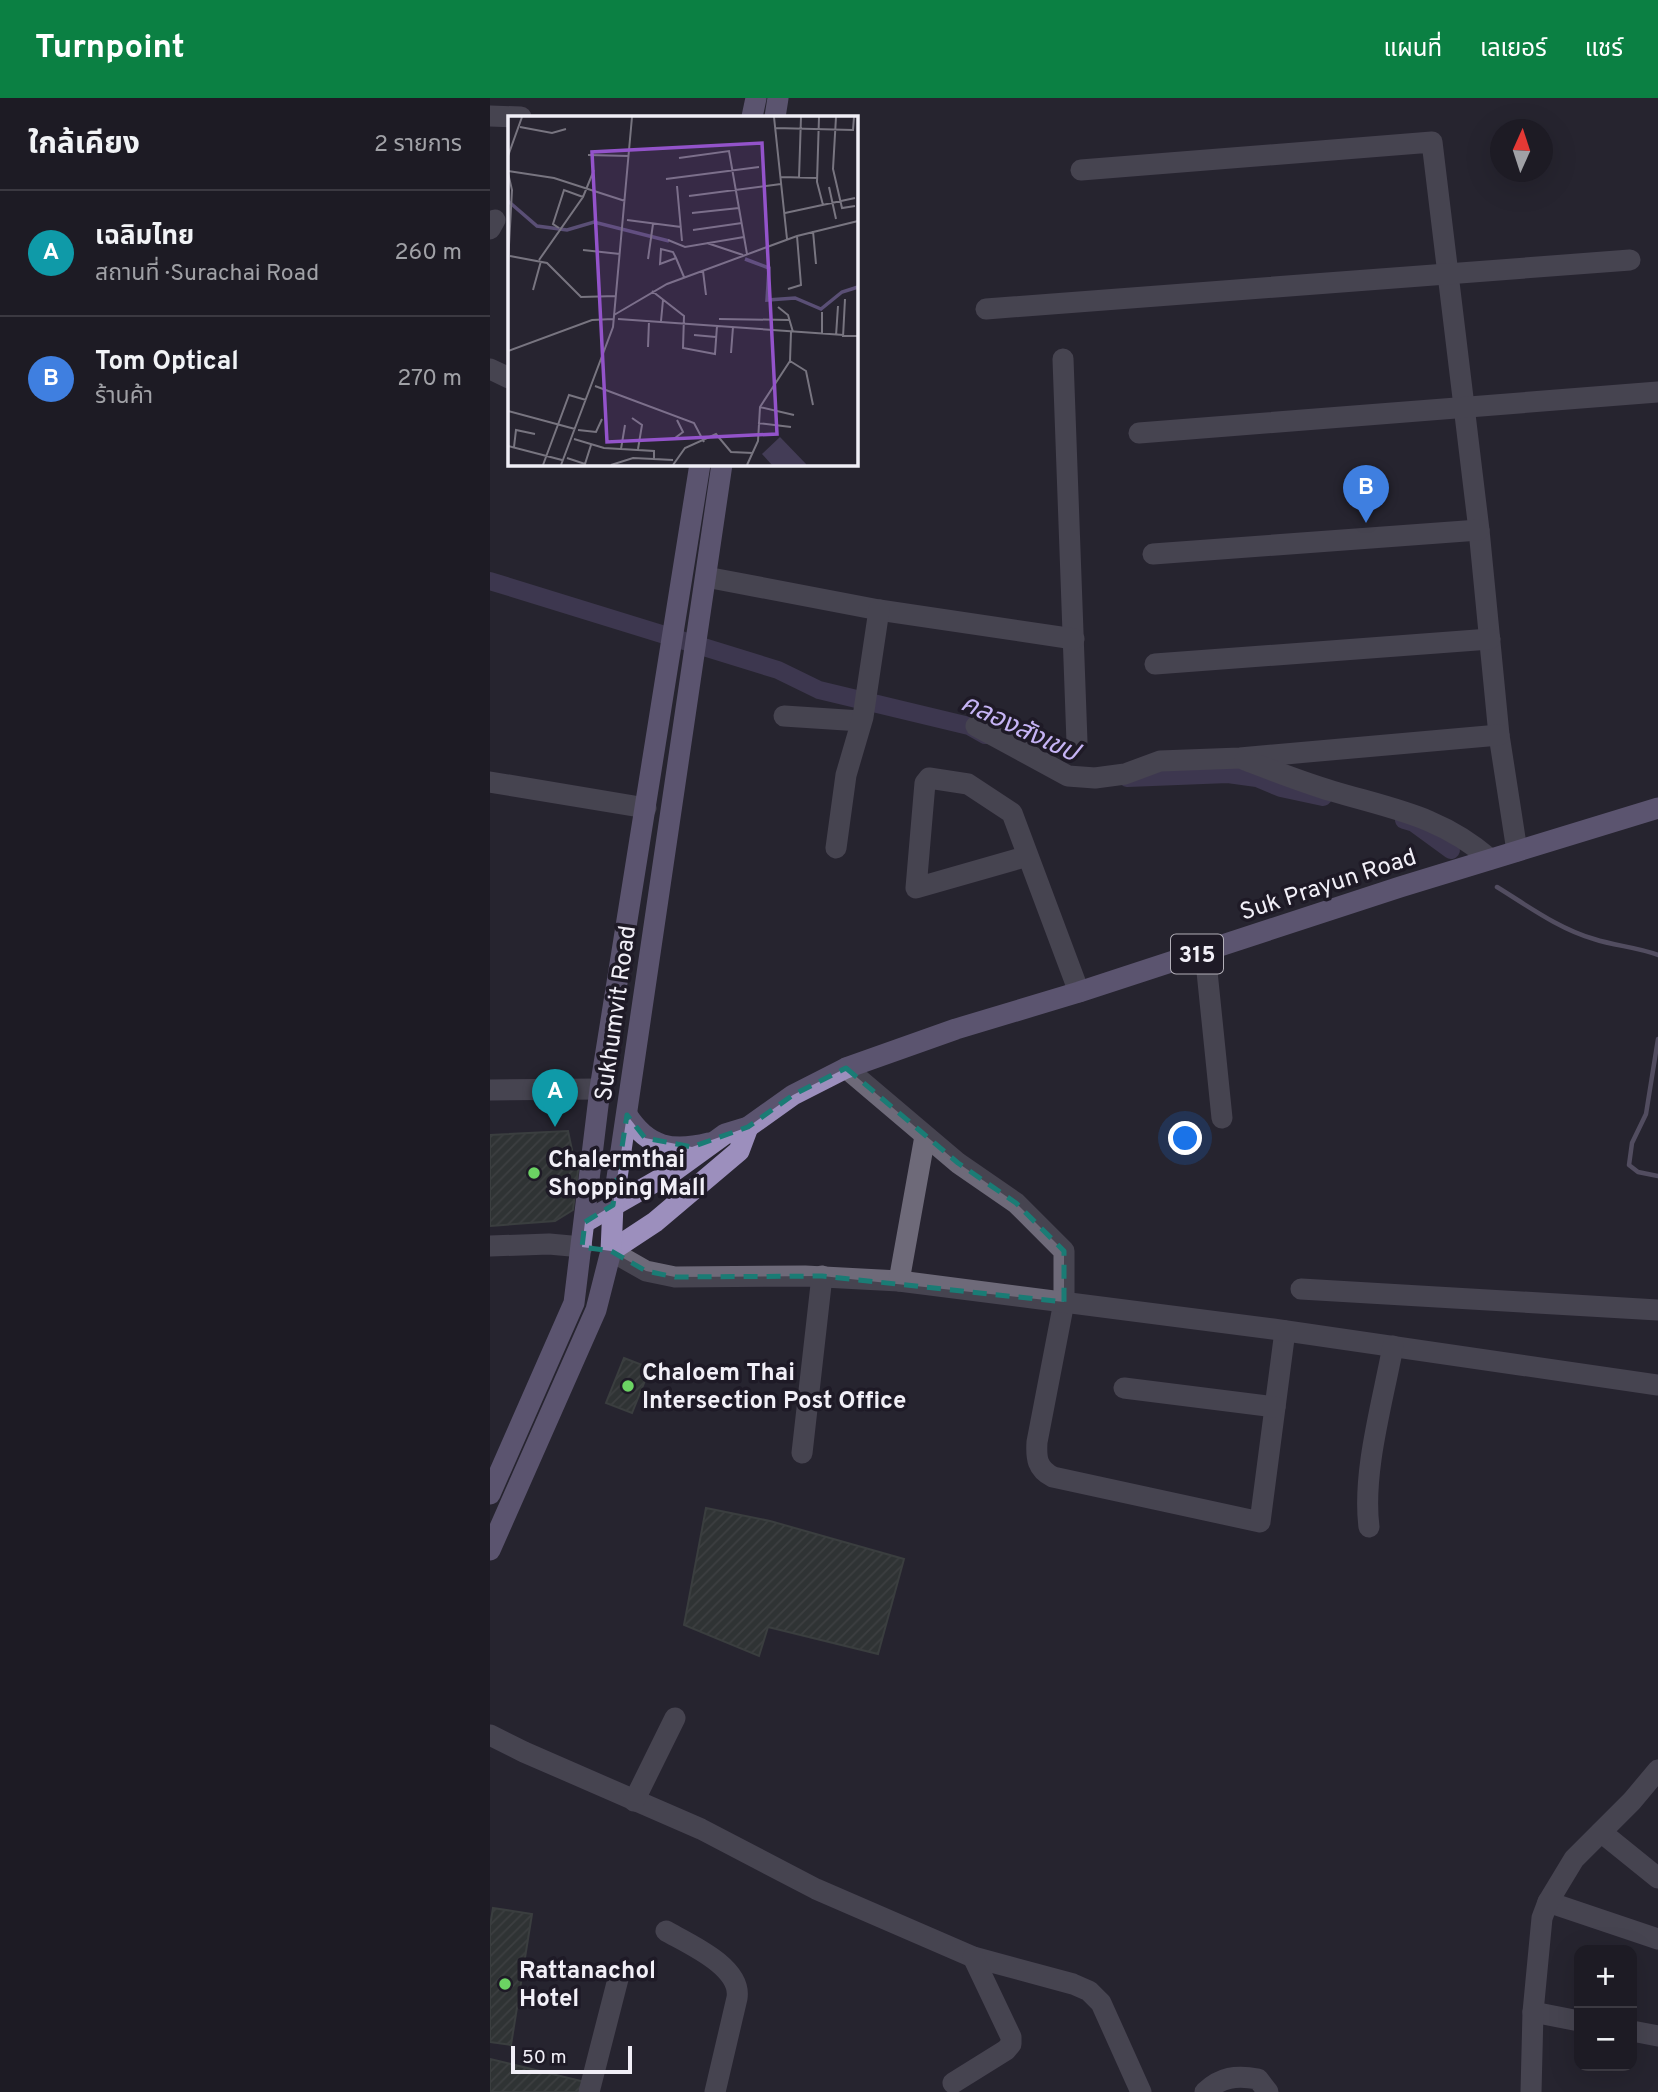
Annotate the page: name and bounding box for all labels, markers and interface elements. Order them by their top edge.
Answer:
text: Turnpoint [35,28,185,70]
text: แผนที่ [1384,35,1442,65]
text: เลเยอร์ [1480,35,1547,65]
text: แชร์ [1585,35,1623,65]
inset map [508,116,858,466]
north arrow [1490,119,1553,182]
text: ใกล้เคียง [28,127,140,164]
text: 2 รายการ [374,131,462,160]
text: เฉลิมไทย [95,221,194,254]
text: A [43,239,59,268]
text: 260 m [395,239,462,268]
text: สถานที่ · Surachai Road [95,260,319,289]
text: Tom Optical [95,346,239,379]
text: B [43,365,59,394]
text: 270 m [397,365,462,394]
text: ร้านค้า [95,383,153,412]
pin: B [1343,465,1389,523]
water label: คลองสังเขป [955,688,1086,772]
street label: Suk Prayun Road [1237,843,1421,929]
street label: Sukhumvit Road [590,924,644,1103]
road number: 315 [1171,934,1223,974]
pin: A [532,1069,578,1127]
your location [1168,1121,1202,1155]
place label: Chalermthai Shopping Mall [548,1146,706,1204]
marker: Chalermthai Shopping Mall [526,1165,542,1181]
place label: Chaloem Thai Intersection Post Office [642,1359,906,1417]
marker: Chaloem Thai Intersection Post Office [620,1378,636,1394]
map controls [1574,1945,1637,2071]
button: + [1574,1945,1637,2008]
place label: Rattanachol Hotel [519,1957,656,2015]
marker: Rattanachol Hotel [497,1976,513,1992]
button: − [1574,2008,1637,2071]
scale bar [511,2043,632,2075]
text: 50 m [522,2046,567,2070]

